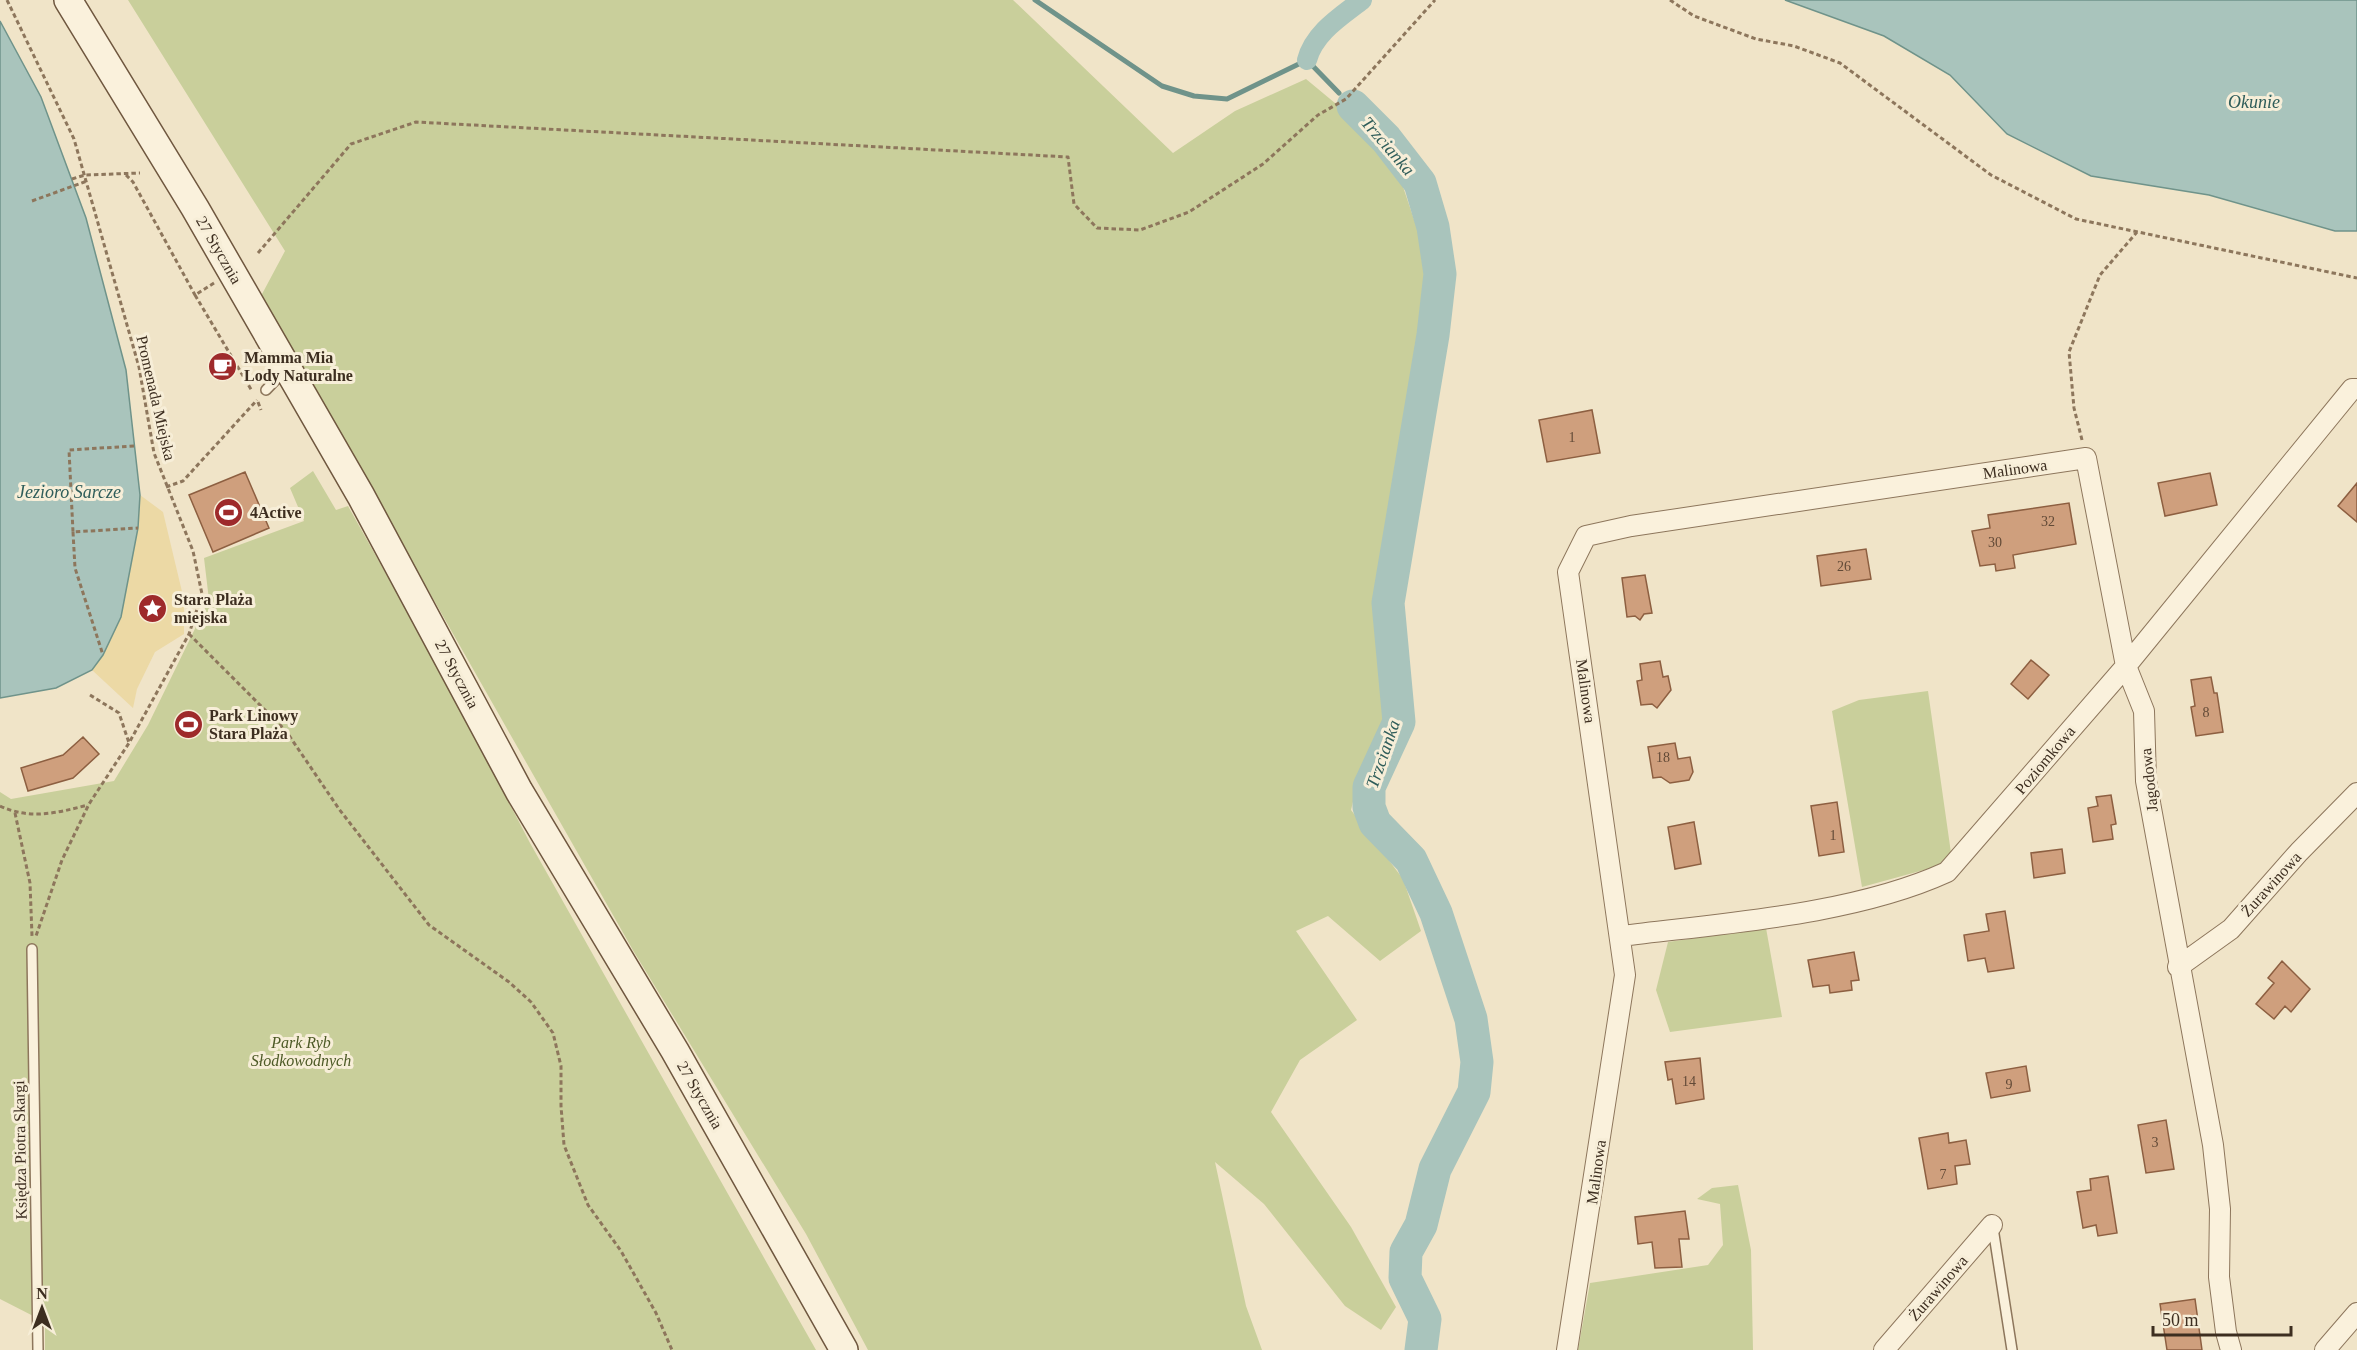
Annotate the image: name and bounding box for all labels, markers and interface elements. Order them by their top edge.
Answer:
water label: Okunie [2228,92,2280,112]
water label: Trzcianka [1357,113,1419,179]
street label: 27 Stycznia [192,213,245,287]
street label: Promenada Miejska [132,334,179,462]
place label: Mamma Mia Lody Naturalne [244,349,353,385]
cafe icon: Mamma Mia Lody Naturalne [207,350,239,382]
house number: 1 [1569,430,1576,445]
street label: Malinowa [1982,456,2048,482]
water label: Jezioro Sarcze [17,482,121,502]
sports icon: 4Active [213,496,245,528]
place label: 4Active [250,504,302,521]
house number: 32 [2041,514,2055,529]
house number: 30 [1988,535,2002,550]
house number: 26 [1837,559,1851,574]
place label: Stara Plaża miejska [174,591,253,627]
place icon: Stara Plaża miejska [137,592,169,624]
street label: 27 Stycznia [431,637,482,712]
street label: Malinowa [1573,658,1599,724]
house number: 8 [2203,705,2210,720]
place label: Park Linowy Stara Plaża [209,707,298,742]
sports icon: Park Linowy Stara Plaża [172,708,204,740]
water label: Trzcianka [1362,717,1404,791]
street label: Poziomkowa [2012,723,2078,797]
street label: Jagodowa [2137,747,2162,813]
house number: 18 [1656,750,1670,765]
house number: 1 [1830,828,1837,843]
street label: Żurawinowa [2238,848,2304,920]
park label: Park Ryb Słodkowodnych [251,1034,351,1070]
street label: 27 Stycznia [673,1058,726,1132]
house number: 14 [1682,1074,1696,1089]
house number: 9 [2006,1077,2013,1092]
street label: Księdza Piotra Skargi [10,1080,31,1220]
house number: 3 [2152,1135,2159,1150]
street label: Malinowa [1583,1139,1609,1205]
house number: 7 [1940,1167,1947,1182]
street label: Żurawinowa [1905,1252,1971,1324]
north arrow [12,1278,72,1338]
text: N [36,1285,48,1302]
scale bar [2153,1299,2291,1337]
text: 50 m [2162,1310,2199,1330]

